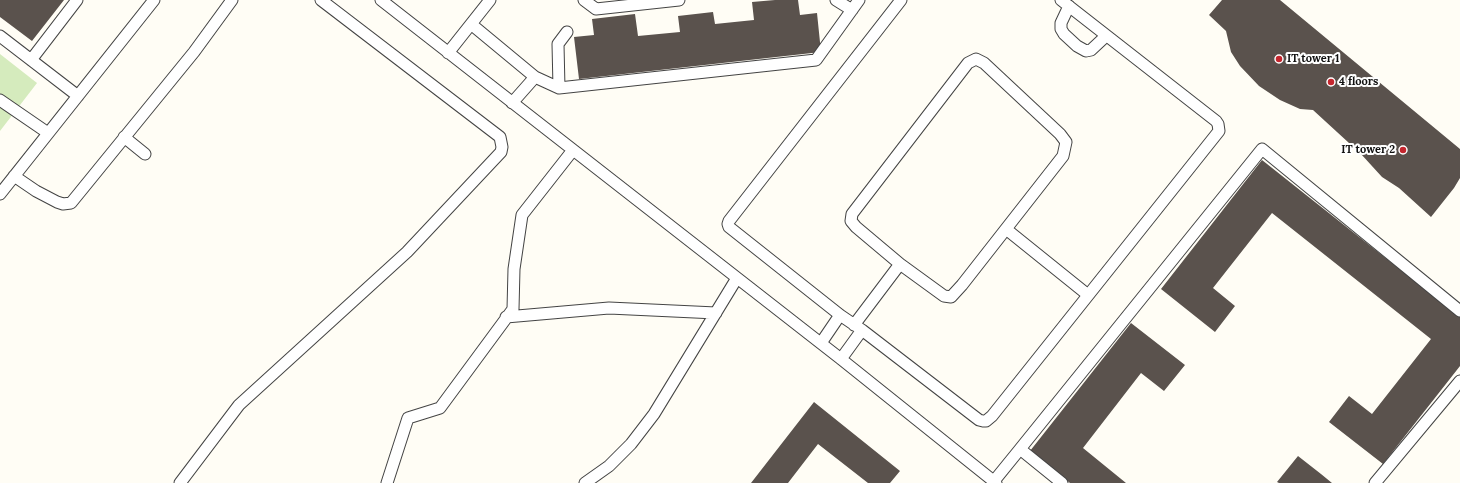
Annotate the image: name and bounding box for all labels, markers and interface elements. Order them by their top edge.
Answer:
place label: IT tower 1 [1287,52,1339,66]
marker: IT tower 1 [1274,54,1284,64]
place label: 4 floors [1339,75,1378,89]
marker: 4 floors [1326,77,1336,87]
place label: IT tower 2 [1341,143,1395,157]
marker: IT tower 2 [1398,145,1408,155]

